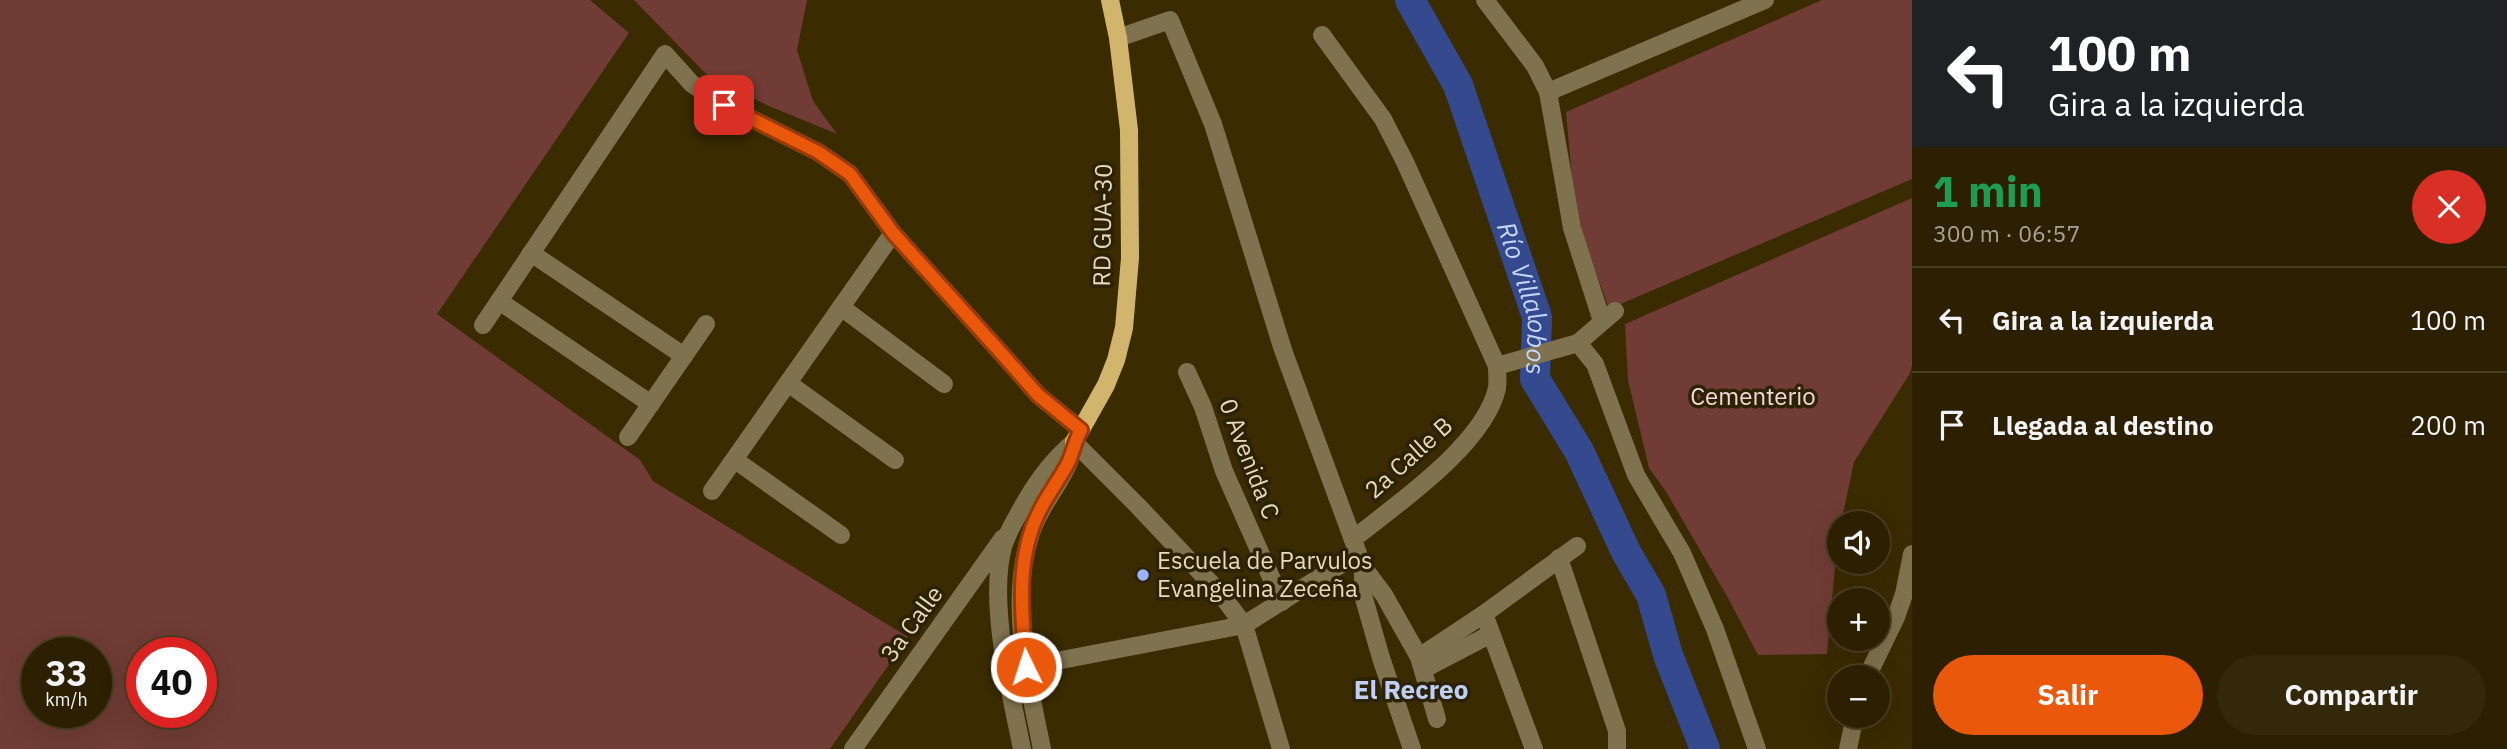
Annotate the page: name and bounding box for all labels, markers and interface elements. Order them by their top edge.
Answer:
text: 100 m [2048,21,2192,84]
icon: left [1933,28,2024,119]
pin [694,75,754,135]
text: Gira a la izquierda [2048,83,2305,125]
icon: arrive [705,86,743,124]
street label: RD GUA-30 [1085,163,1119,287]
text: 1 min [1933,164,2043,219]
button: close [2412,170,2486,244]
water label: Río Villalobos [1490,217,1555,375]
text: 300 m · 06:57 [1933,218,2080,248]
icon: left [1933,301,1971,339]
text: Gira a la izquierda [1992,303,2214,337]
text: 100 m [2410,303,2486,337]
park label: Cementerio [1690,380,1816,412]
street label: 0 Avenida C [1212,394,1288,524]
icon: arrive [1933,406,1971,444]
text: Llegada al destino [1992,408,2214,442]
text: 200 m [2410,408,2486,442]
street label: 2a Calle B [1357,409,1459,505]
map controls [1827,511,1890,728]
button: sound [1827,511,1890,574]
place label: Escuela de Parvulos Evangelina Zeceña [1157,544,1373,604]
marker: Escuela de Parvulos Evangelina Zeceña [1135,567,1151,583]
street label: 3a Calle [873,579,950,668]
button: + [1827,588,1890,651]
position arrow [989,630,1063,704]
speed limit sign: 40 [126,637,217,728]
text: 33 [45,650,88,696]
button: Salir [1933,655,2203,735]
button: Compartir [2217,655,2486,735]
button: − [1827,665,1890,728]
district label: El Recreo [1354,672,1468,706]
text: km/h [45,688,88,711]

